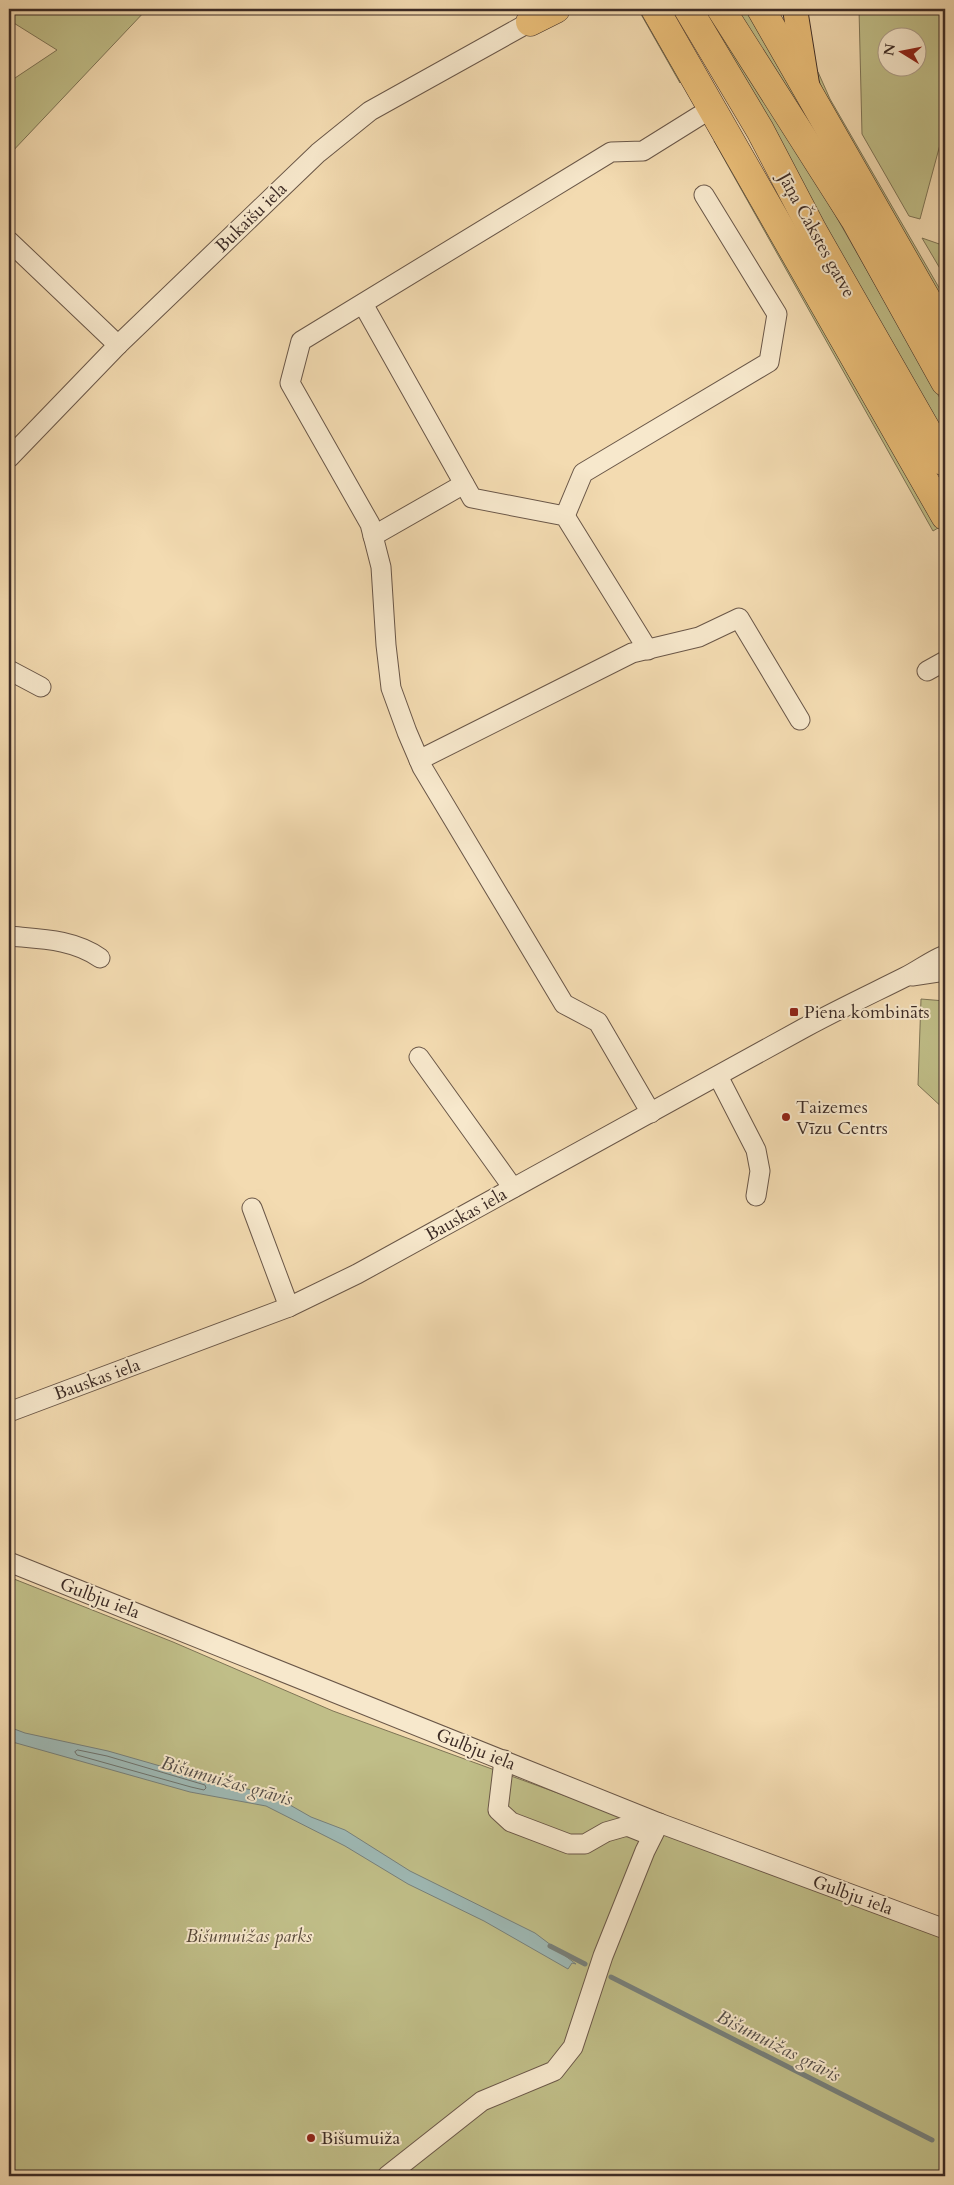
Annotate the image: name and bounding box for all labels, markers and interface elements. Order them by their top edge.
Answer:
north arrow [876,28,926,78]
text: N [879,42,900,57]
street label: Jāņa Čakstes gatve [770,166,861,302]
street label: Bukaišu iela [210,177,293,258]
place label: Piena kombināts [804,1000,930,1025]
marker: Piena kombināts [788,1006,800,1018]
place label: Taizemes Vīzu Centrs [796,1095,888,1141]
marker: Taizemes Vīzu Centrs [780,1111,792,1123]
street label: Bauskas iela [421,1182,512,1247]
street label: Bauskas iela [51,1352,144,1407]
street label: Gulbju iela [56,1572,144,1625]
street label: Gulbju iela [432,1722,520,1777]
water label: Bišumuižas grāvis [158,1750,296,1812]
street label: Gulbju iela [809,1869,897,1922]
park label: Bišumuižas parks [186,1924,312,1949]
water label: Bišumuižas grāvis [712,2003,845,2089]
place label: Bišumuiža [321,2126,400,2151]
marker: Bišumuiža [305,2132,317,2144]

